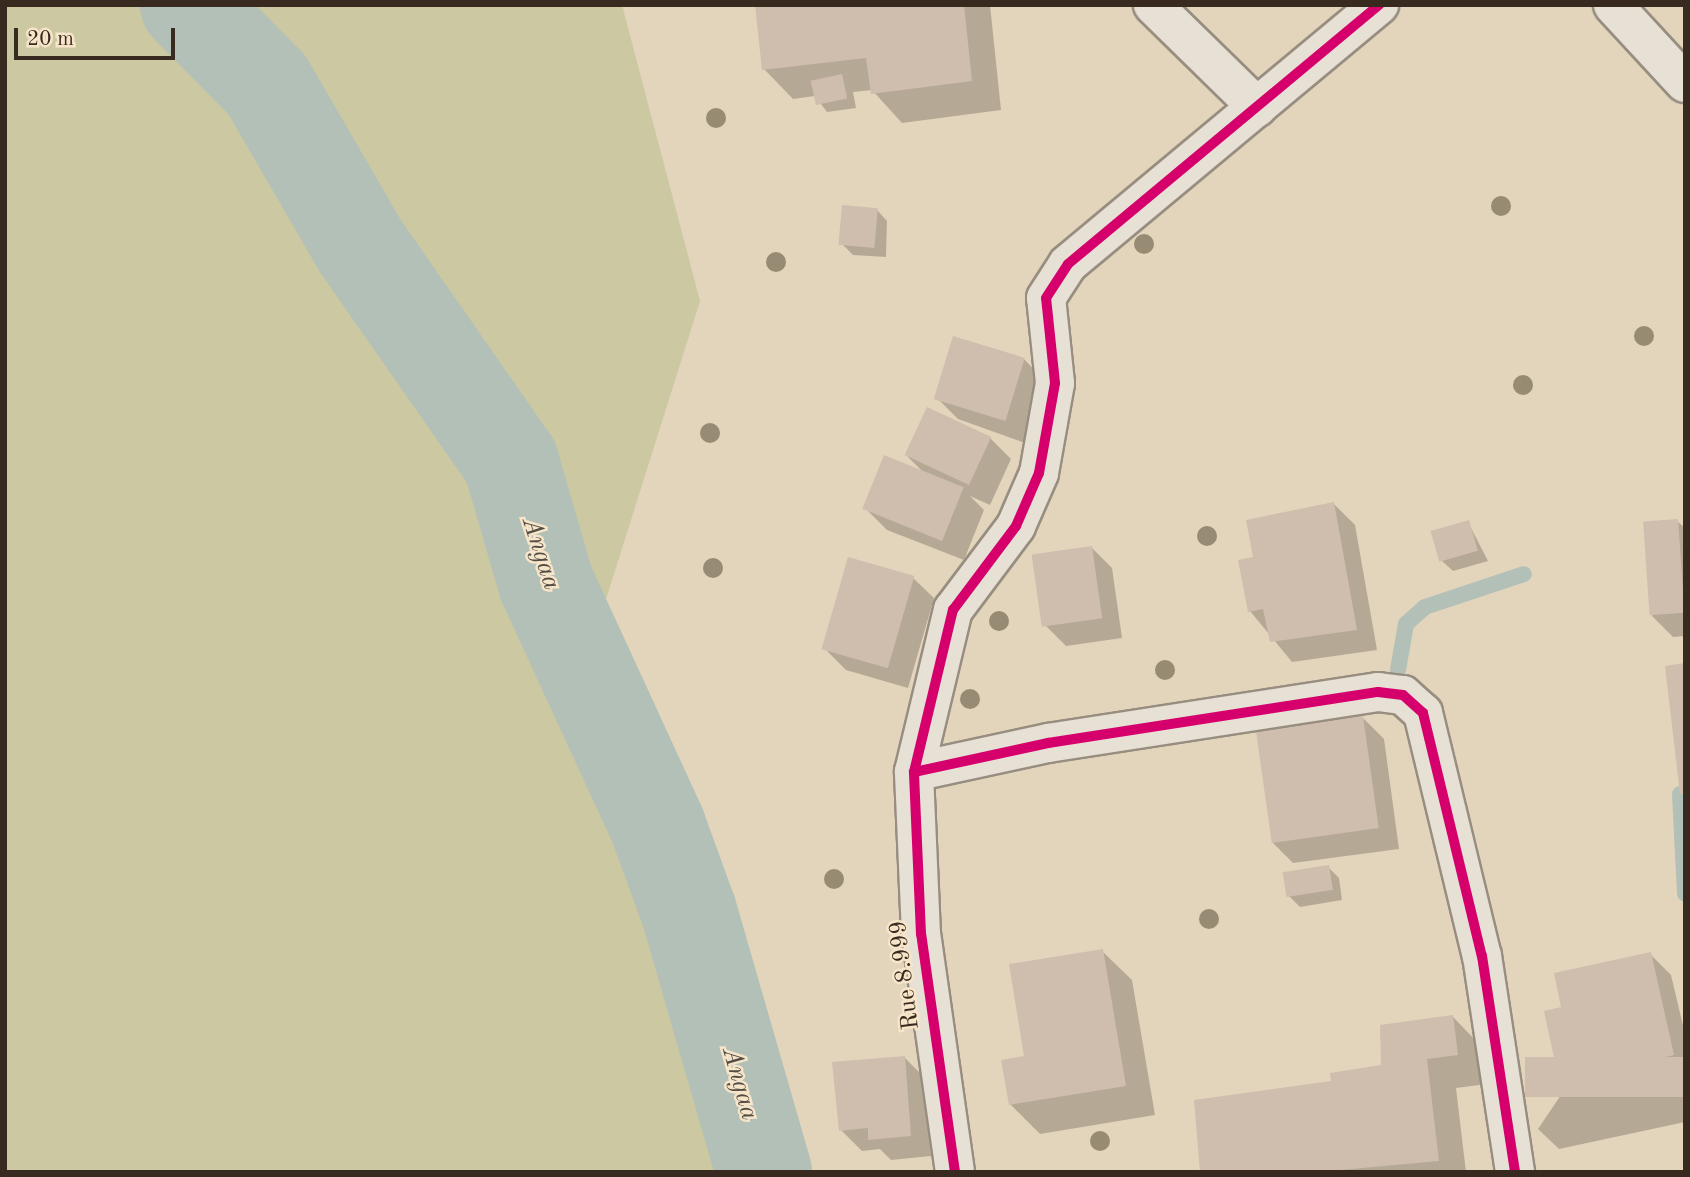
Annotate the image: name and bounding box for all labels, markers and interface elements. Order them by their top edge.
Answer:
scale bar [18,14,178,58]
text: 20 m [27,29,74,50]
water label: Angaa [514,514,566,594]
street label: Rue 8.999 [885,919,927,1031]
water label: Angaa [714,1044,764,1124]

